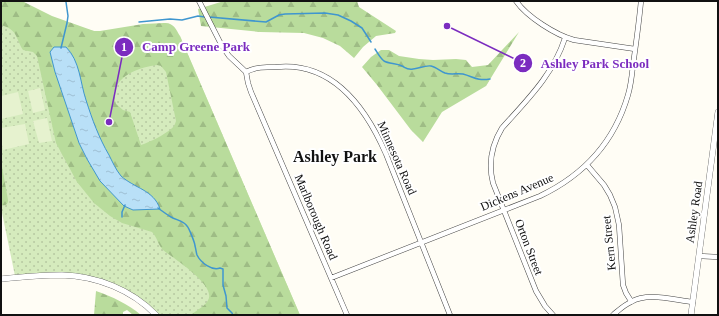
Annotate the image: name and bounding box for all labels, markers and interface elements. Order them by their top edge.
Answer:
callout: Camp Greene Park [114,34,259,59]
text: Camp Greene Park [142,39,251,54]
text: 1 [121,40,127,54]
callout: Ashley Park School [513,51,657,76]
text: 2 [520,56,526,70]
text: Ashley Park School [541,56,650,71]
street label: Minnesota Road [375,119,419,197]
district label: Ashley Park [293,148,377,166]
street label: Dickens Avenue [478,170,556,214]
street label: Marlborough Road [292,172,340,262]
street label: Ashley Road [683,180,705,244]
street label: Kern Street [599,214,619,271]
street label: Orton Street [512,217,546,278]

